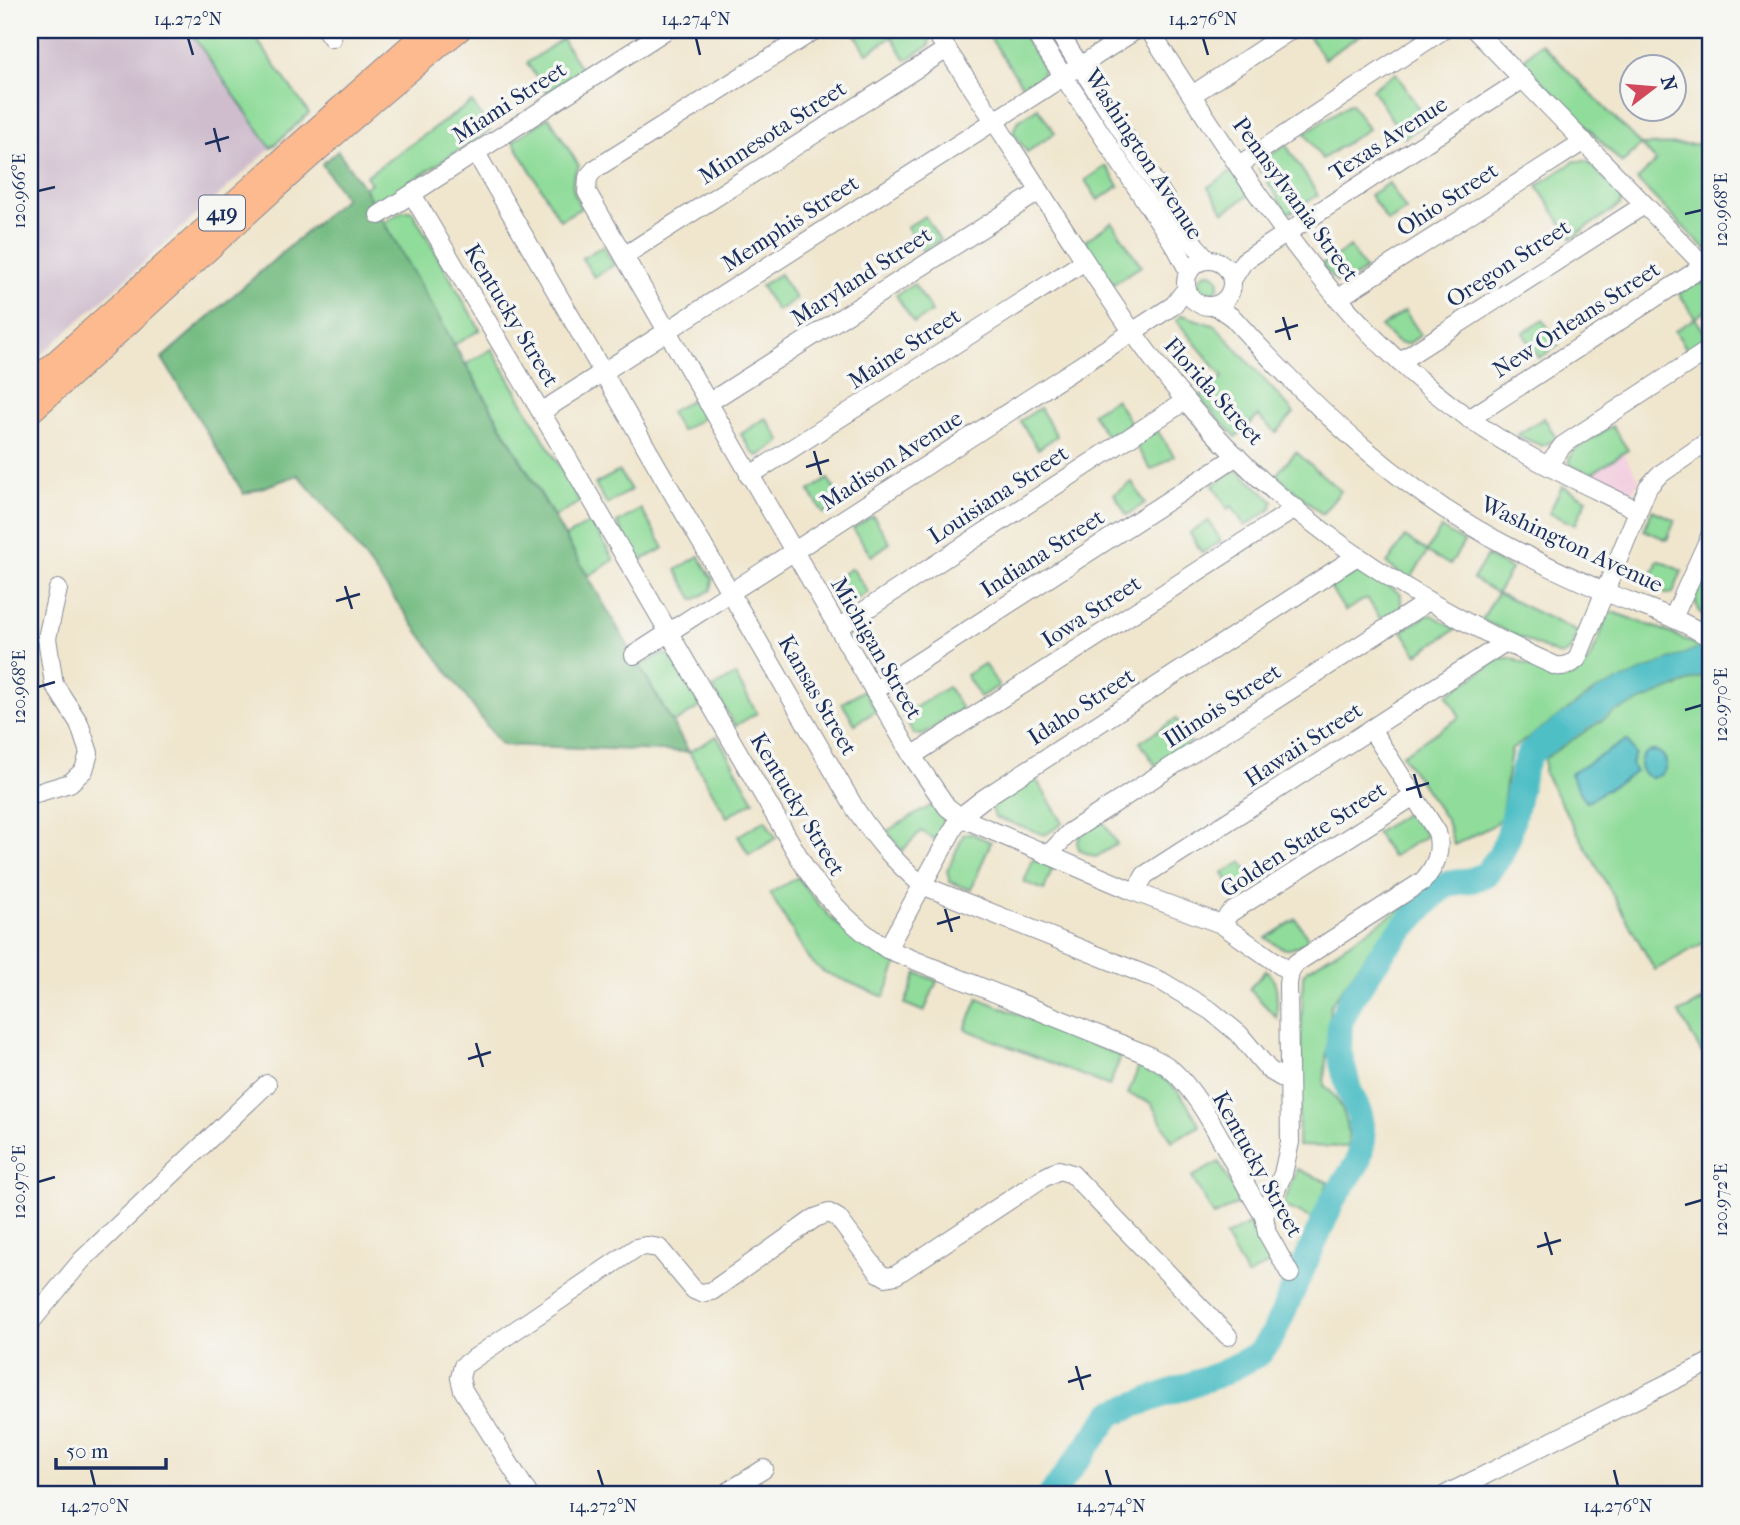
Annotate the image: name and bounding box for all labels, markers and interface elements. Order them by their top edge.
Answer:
text: 14.272°N [154,9,223,30]
text: 14.274°N [661,9,731,30]
text: 14.276°N [1169,9,1238,30]
north arrow [1618,52,1688,122]
street label: Miami Street [447,56,571,149]
street label: Washington Avenue [1078,63,1209,245]
text: N [1656,74,1681,94]
street label: Minnesota Street [693,75,851,190]
street label: Texas Avenue [1324,90,1452,187]
street label: Pennsylvania Street [1227,112,1364,287]
text: 120.966°E [9,153,30,229]
street label: Ohio Street [1392,157,1503,242]
street label: Memphis Street [717,169,864,278]
text: 120.968°E [1711,173,1732,247]
road number: 419 [199,196,245,230]
street label: Oregon Street [1441,213,1575,313]
street label: Maryland Street [786,221,937,332]
street label: Kentucky Street [458,239,565,392]
street label: New Orleans Street [1488,255,1665,384]
street label: Maine Street [843,302,966,395]
street label: Florida Street [1158,332,1269,451]
street label: Madison Avenue [815,405,967,516]
street label: Louisiana Street [923,439,1073,550]
street label: Washington Avenue [1475,490,1667,599]
street label: Indiana Street [975,503,1109,603]
street label: Iowa Street [1037,569,1146,654]
street label: Michigan Street [825,573,928,724]
street label: Kansas Street [772,630,863,760]
text: 120.968°E [9,650,30,724]
street label: Illinois Street [1159,658,1286,753]
street label: Idaho Street [1023,662,1140,751]
text: 120.970°E [1711,668,1732,742]
street label: Hawaii Street [1239,696,1367,793]
street label: Kentucky Street [744,728,851,881]
street label: Golden State Street [1215,776,1391,903]
street label: Kentucky Street [1207,1087,1309,1242]
text: 120.970°E [9,1145,30,1219]
text: 120.972°E [1711,1163,1732,1237]
scale bar [56,1427,166,1471]
text: 50 m [66,1439,109,1463]
text: 14.270°N [60,1496,130,1517]
text: 14.272°N [569,1496,638,1517]
text: 14.274°N [1076,1496,1146,1517]
text: 14.276°N [1584,1496,1653,1517]

